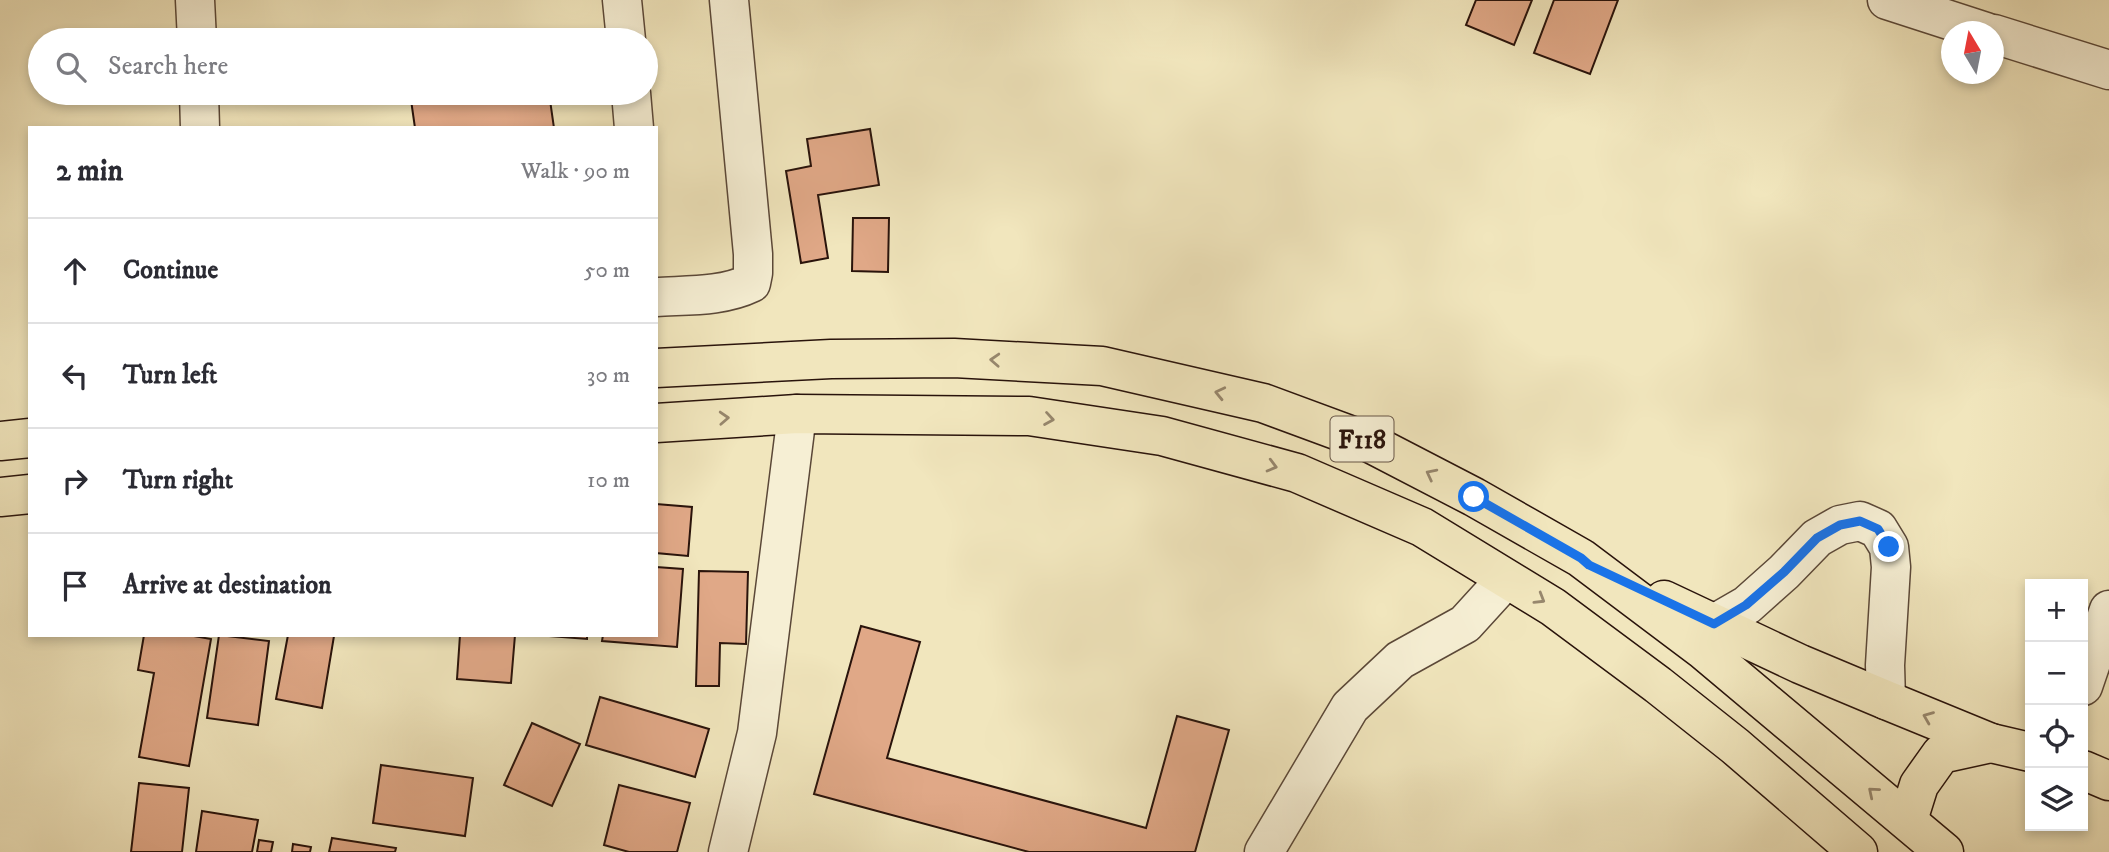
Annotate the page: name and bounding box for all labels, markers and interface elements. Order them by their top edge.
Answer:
north arrow [1941,21,2004,84]
search box [28,28,658,105]
icon: search [52,48,90,86]
text: Search here [108,50,228,83]
text: 2 min [56,153,123,190]
text: Walk · 90 m [521,157,630,186]
icon: ahead [56,252,94,290]
text: Continue [123,254,218,287]
text: 50 m [584,256,630,285]
one-way arrow [990,353,1001,368]
icon: left [56,357,94,395]
text: Turn left [123,359,217,392]
text: 30 m [587,361,630,390]
one-way arrow [1214,387,1226,401]
one-way arrow [719,411,730,426]
one-way arrow [1044,412,1055,427]
road number: F118 [1330,416,1394,462]
one-way arrow [1266,458,1278,472]
icon: right [56,462,94,500]
text: Turn right [123,464,233,497]
text: 10 m [587,466,630,495]
one-way arrow [1426,469,1438,483]
route start [1458,481,1489,512]
route end [1873,531,1904,562]
icon: arrive [56,567,94,605]
text: Arrive at destination [123,569,332,602]
map controls [2025,579,2088,831]
button: + [2025,579,2088,642]
one-way arrow [1533,591,1546,604]
button: − [2025,642,2088,705]
button: locate [2025,705,2088,768]
one-way arrow [1923,711,1935,725]
button: layers [2025,768,2088,831]
one-way arrow [1869,787,1881,800]

